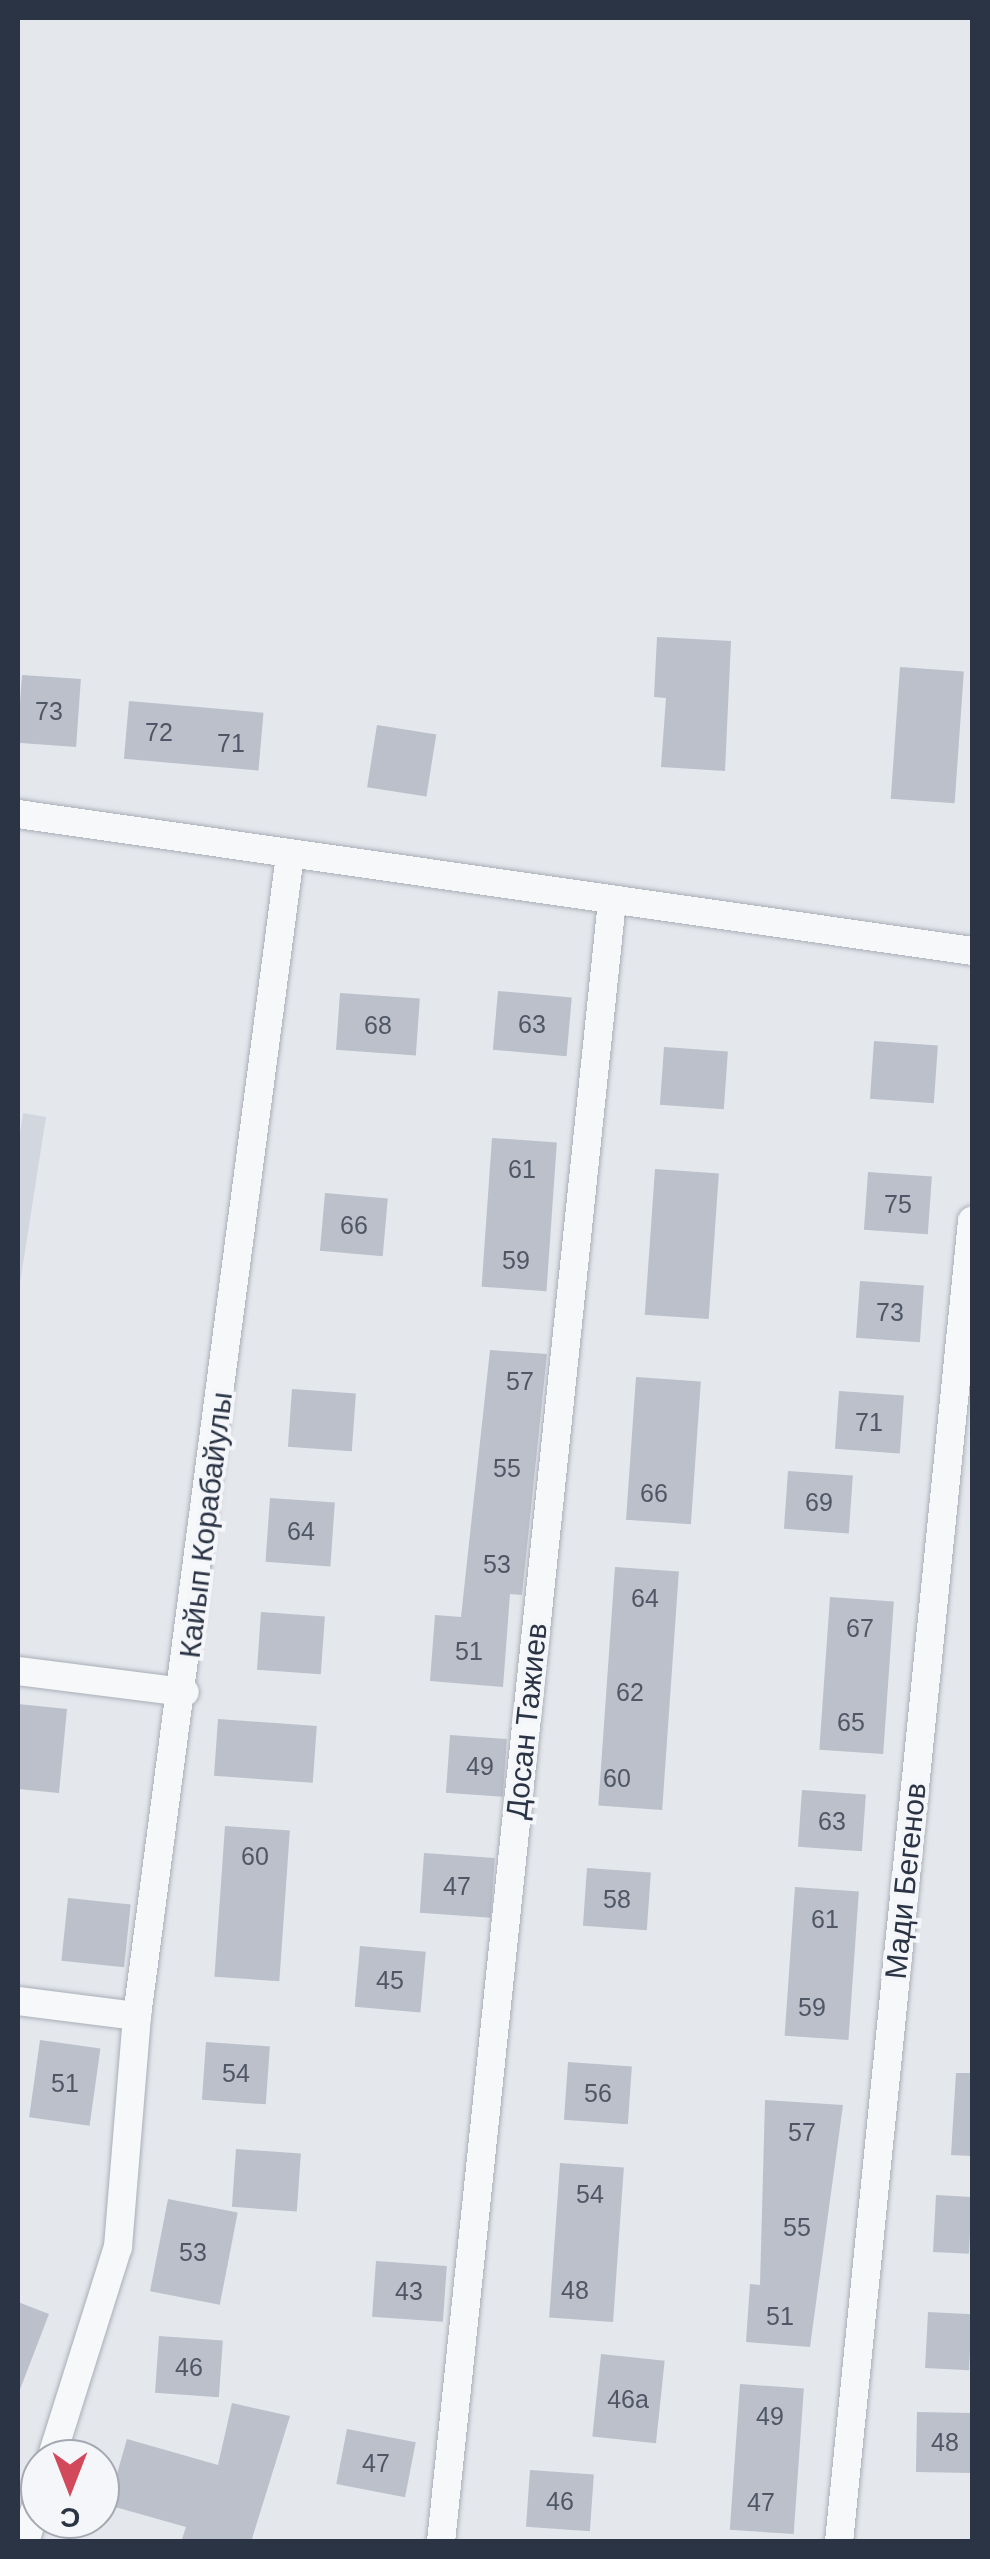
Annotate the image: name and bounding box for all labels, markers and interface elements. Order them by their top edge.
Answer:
house number: 73 [35,696,63,726]
house number: 72 [145,717,173,747]
house number: 71 [217,728,245,758]
house number: 63 [518,1009,546,1039]
house number: 68 [364,1010,392,1040]
house number: 61 [508,1154,536,1184]
house number: 75 [884,1189,912,1219]
house number: 66 [340,1210,368,1240]
house number: 59 [502,1245,530,1275]
house number: 73 [876,1297,904,1327]
house number: 57 [506,1366,534,1396]
street label: Кайып Корабайулы [172,1390,240,1660]
house number: 71 [855,1407,883,1437]
house number: 55 [493,1453,521,1483]
house number: 66 [640,1478,668,1508]
house number: 69 [805,1487,833,1517]
house number: 64 [287,1516,315,1546]
house number: 53 [483,1549,511,1579]
house number: 64 [631,1583,659,1613]
house number: 67 [846,1613,874,1643]
street label: Досан Тажиев [499,1621,555,1821]
house number: 51 [455,1636,483,1666]
house number: 62 [616,1677,644,1707]
house number: 65 [837,1707,865,1737]
house number: 49 [466,1751,494,1781]
house number: 60 [603,1763,631,1793]
street label: Мади Бегенов [878,1781,934,1981]
house number: 63 [818,1806,846,1836]
house number: 60 [241,1841,269,1871]
house number: 47 [443,1871,471,1901]
house number: 58 [603,1884,631,1914]
house number: 61 [811,1904,839,1934]
house number: 45 [376,1965,404,1995]
house number: 59 [798,1992,826,2022]
house number: 54 [222,2058,250,2088]
house number: 51 [51,2068,79,2098]
house number: 56 [584,2078,612,2108]
house number: 57 [788,2117,816,2147]
house number: 54 [576,2179,604,2209]
house number: 55 [783,2212,811,2242]
house number: 53 [179,2237,207,2267]
house number: 48 [561,2275,589,2305]
house number: 43 [395,2276,423,2306]
house number: 51 [766,2301,794,2331]
house number: 46 [175,2352,203,2382]
house number: 46а [607,2384,649,2414]
house number: 49 [756,2401,784,2431]
house number: 48 [931,2427,959,2457]
north arrow [20,2439,120,2539]
house number: 47 [362,2448,390,2478]
house number: 46 [546,2486,574,2516]
house number: 47 [747,2487,775,2517]
text: С [60,2502,80,2533]

